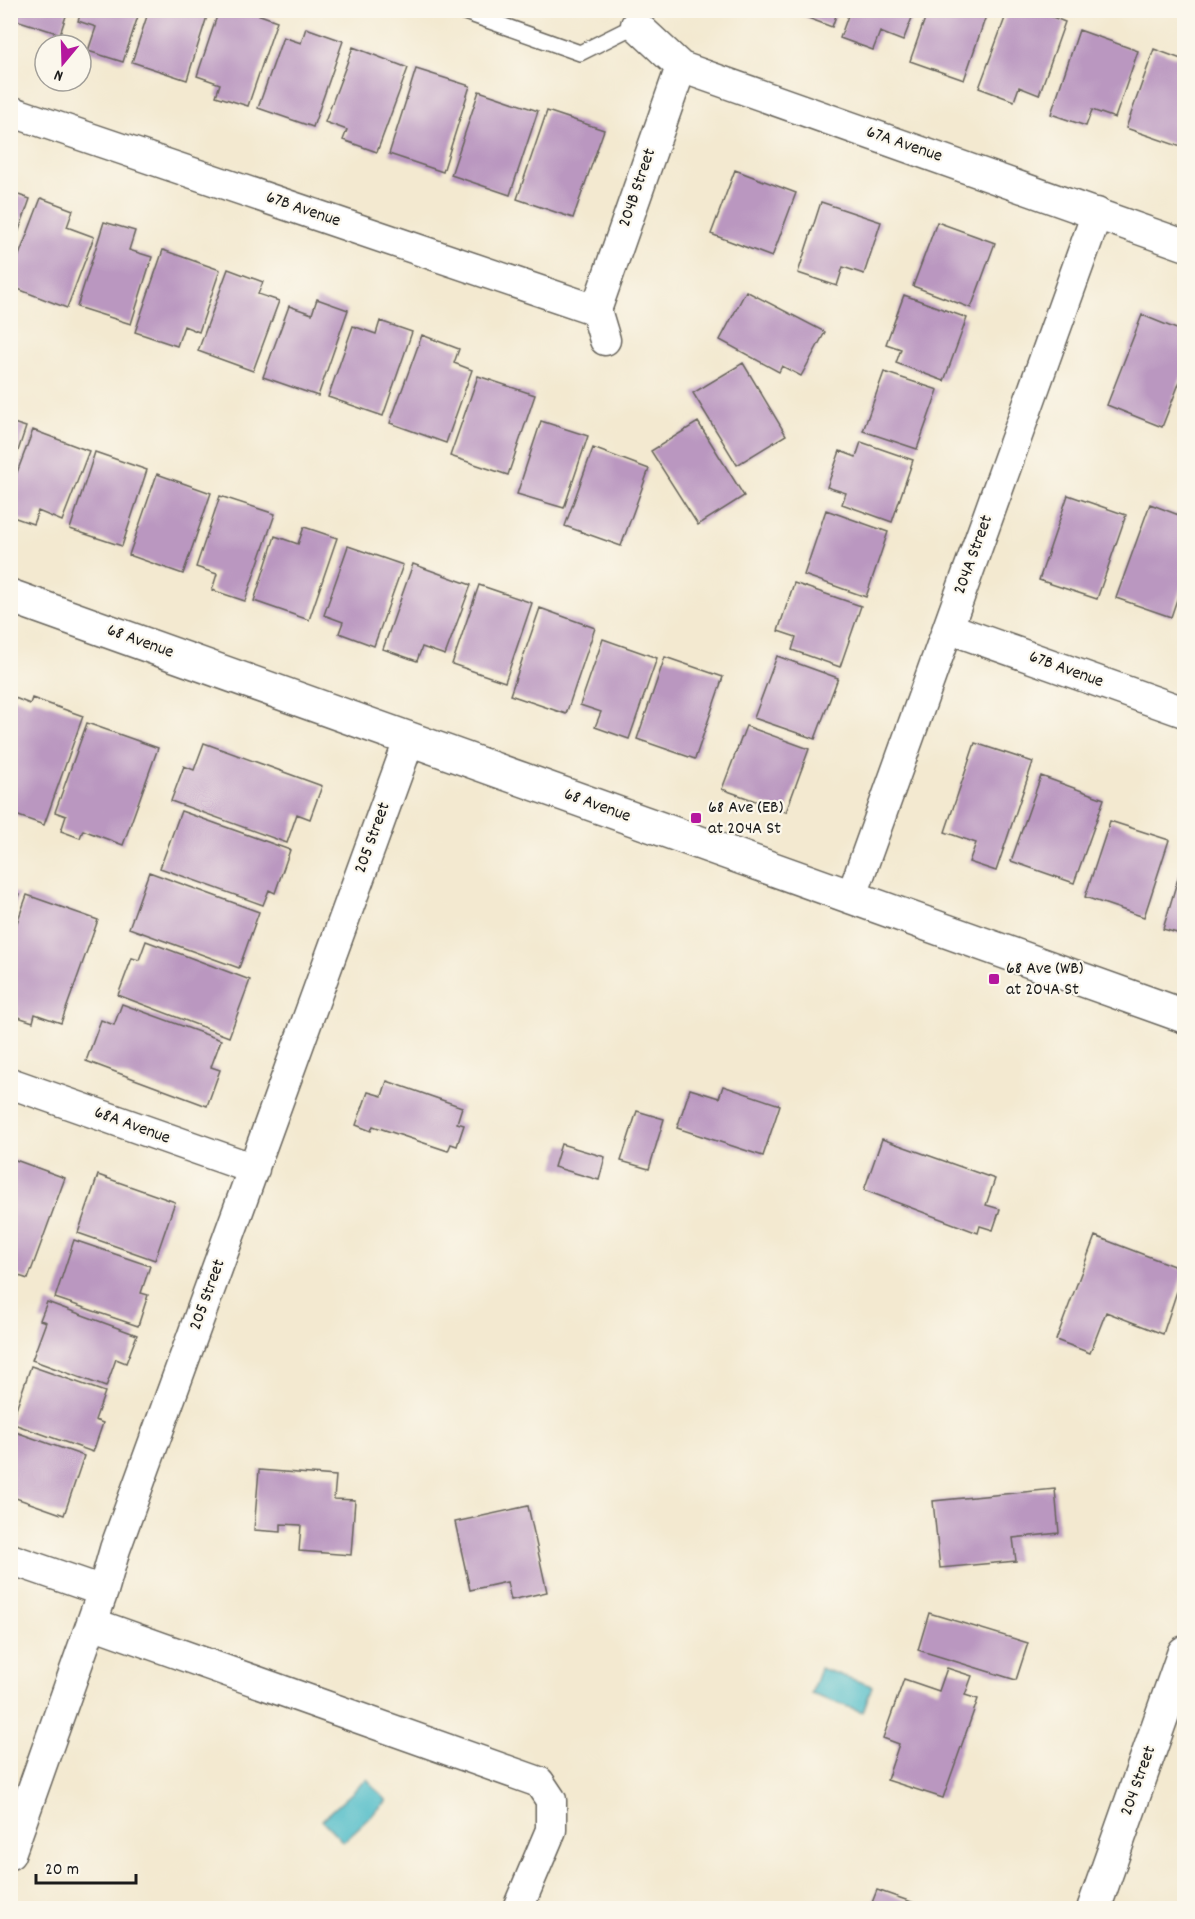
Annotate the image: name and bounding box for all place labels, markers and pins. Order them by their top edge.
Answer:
place label: 68 Ave (EB) at 204A St [708,796,783,842]
marker: 68 Ave (EB) at 204A St [689,811,703,825]
place label: 68 Ave (WB) at 204A St [1006,957,1083,1003]
marker: 68 Ave (WB) at 204A St [987,972,1001,986]

